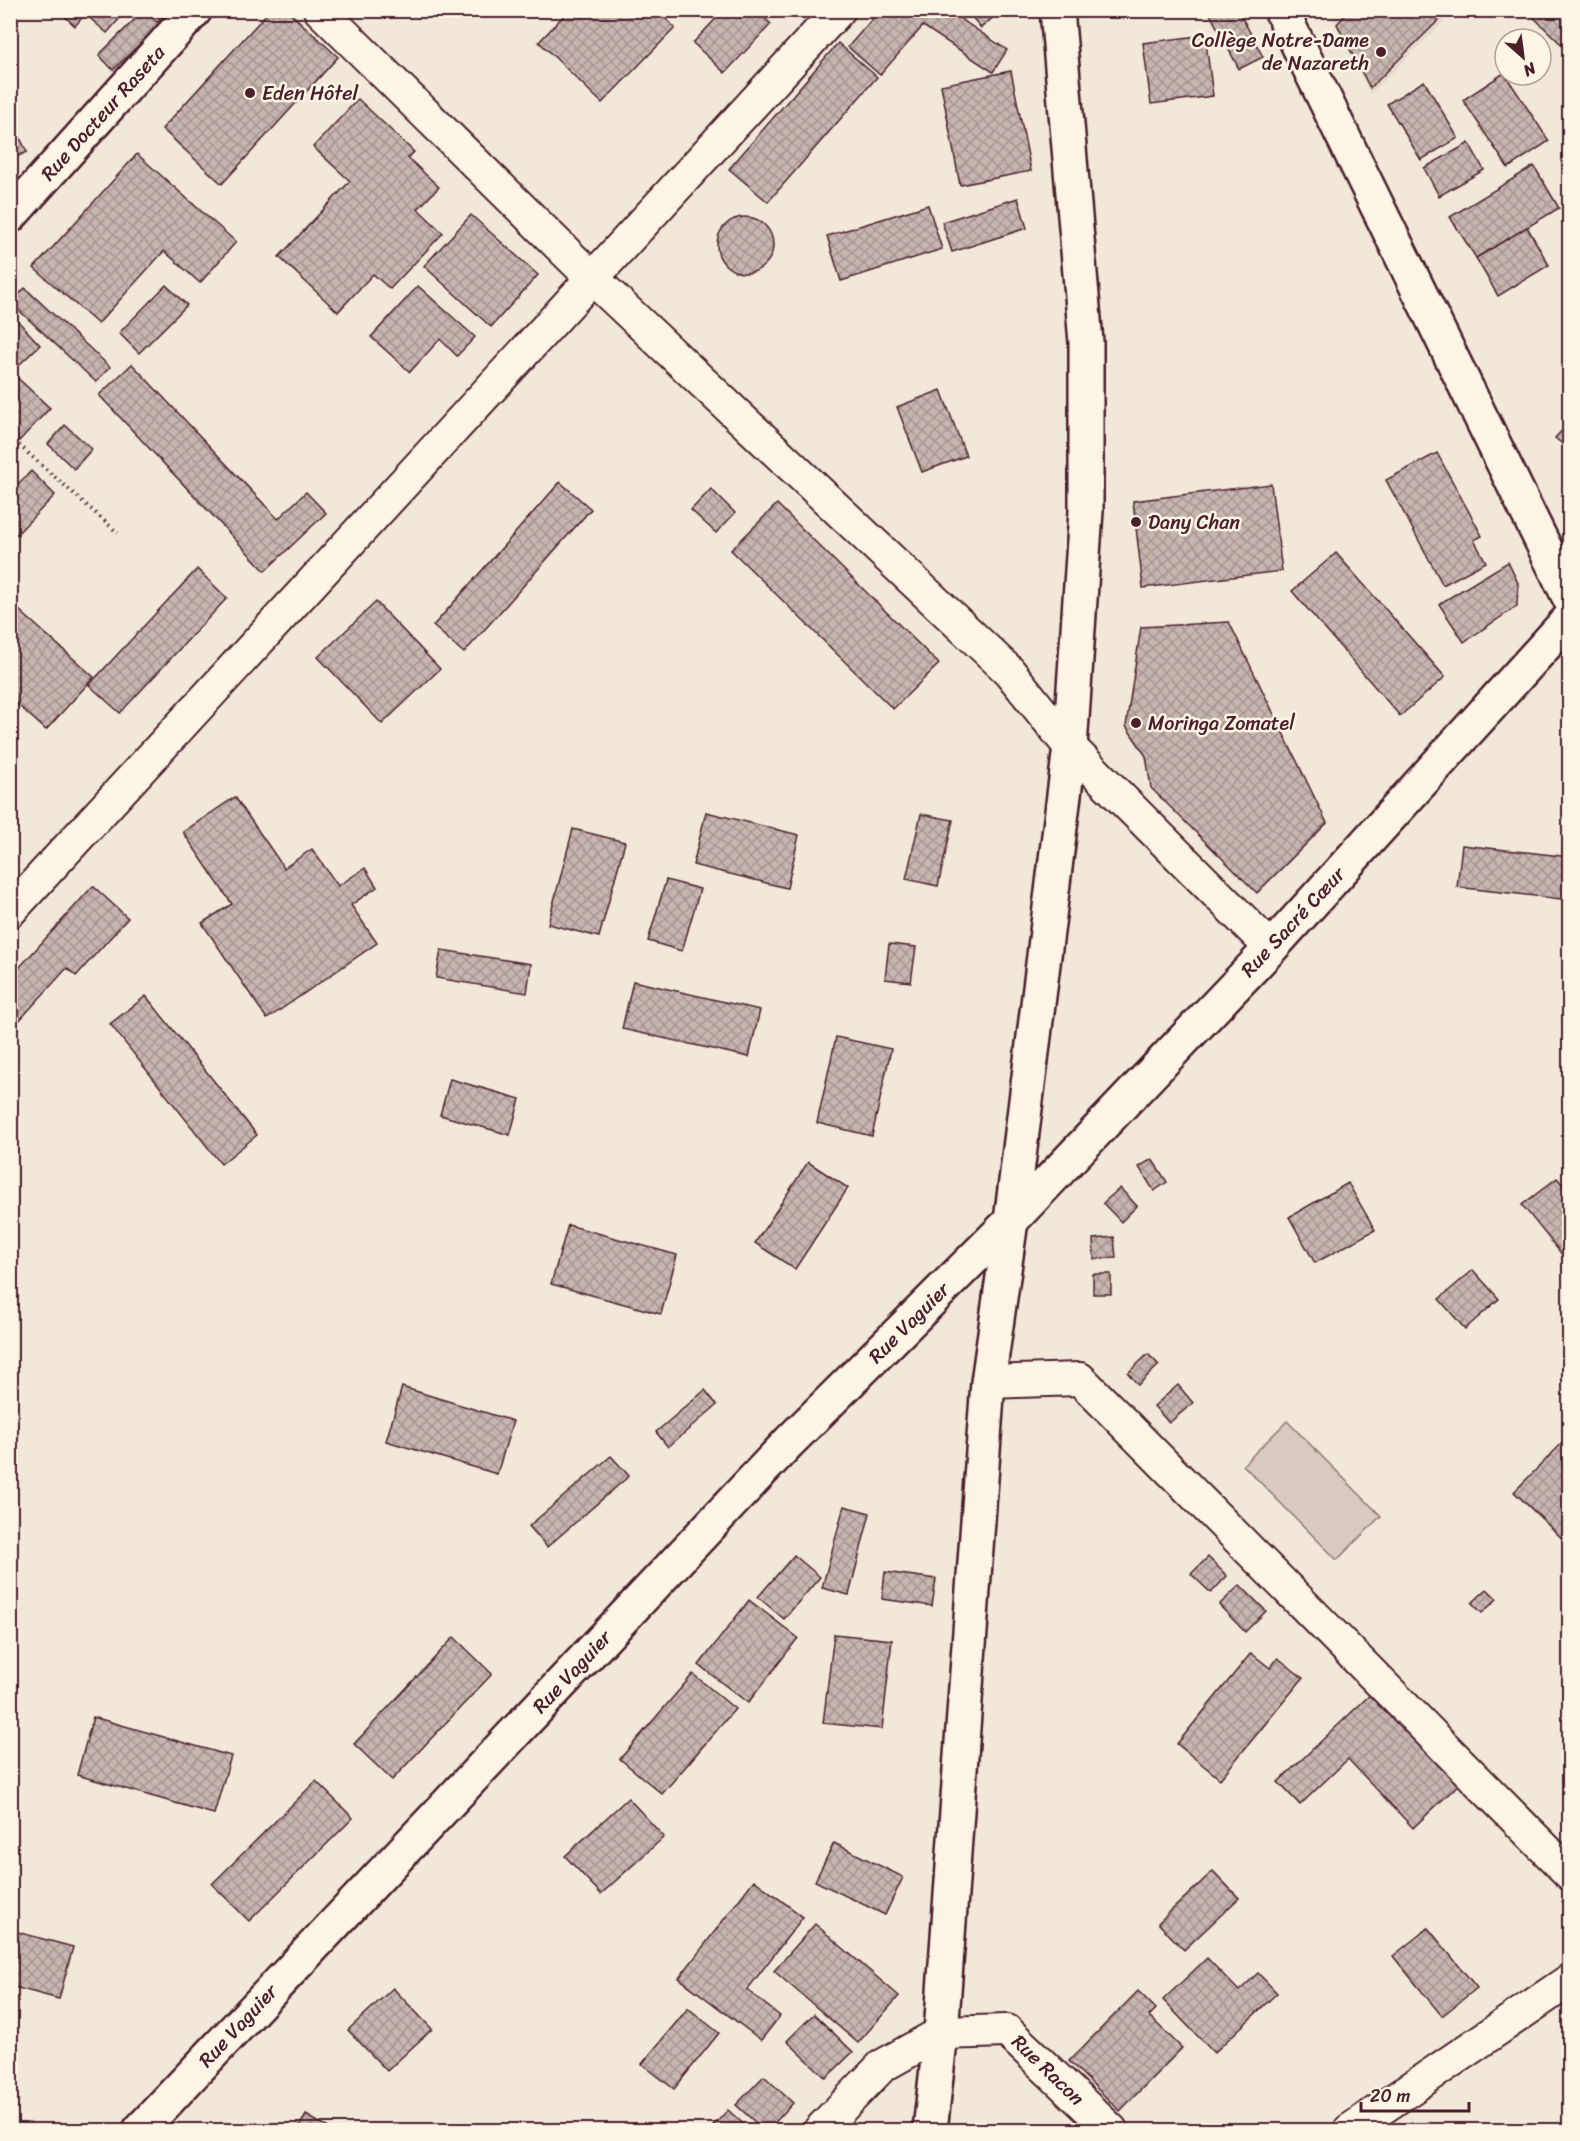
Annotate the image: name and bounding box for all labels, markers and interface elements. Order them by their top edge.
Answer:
place label: Collège Notre-Dame de Nazareth [1192,23,1369,81]
north arrow [1493,27,1553,87]
street label: Rue Docteur Raseta [32,36,175,189]
marker: Collège Notre-Dame de Nazareth [1374,45,1388,59]
text: N [1517,54,1542,86]
place label: Eden Hôtel [262,76,360,111]
marker: Eden Hôtel [243,86,257,100]
place label: Dany Chan [1148,505,1240,540]
marker: Dany Chan [1129,515,1143,529]
place label: Moringa Zomatel [1148,706,1295,741]
marker: Moringa Zomatel [1129,716,1143,730]
street label: Rue Sacré Cœur [1232,858,1355,986]
street label: Rue Vaguier [860,1272,960,1372]
street label: Rue Vaguier [524,1621,622,1722]
street label: Rue Vaguier [190,1975,288,2076]
street label: Rue Racon [1003,2026,1093,2114]
scale bar [1361,2075,1469,2113]
text: 20 m [1370,2080,1410,2112]

